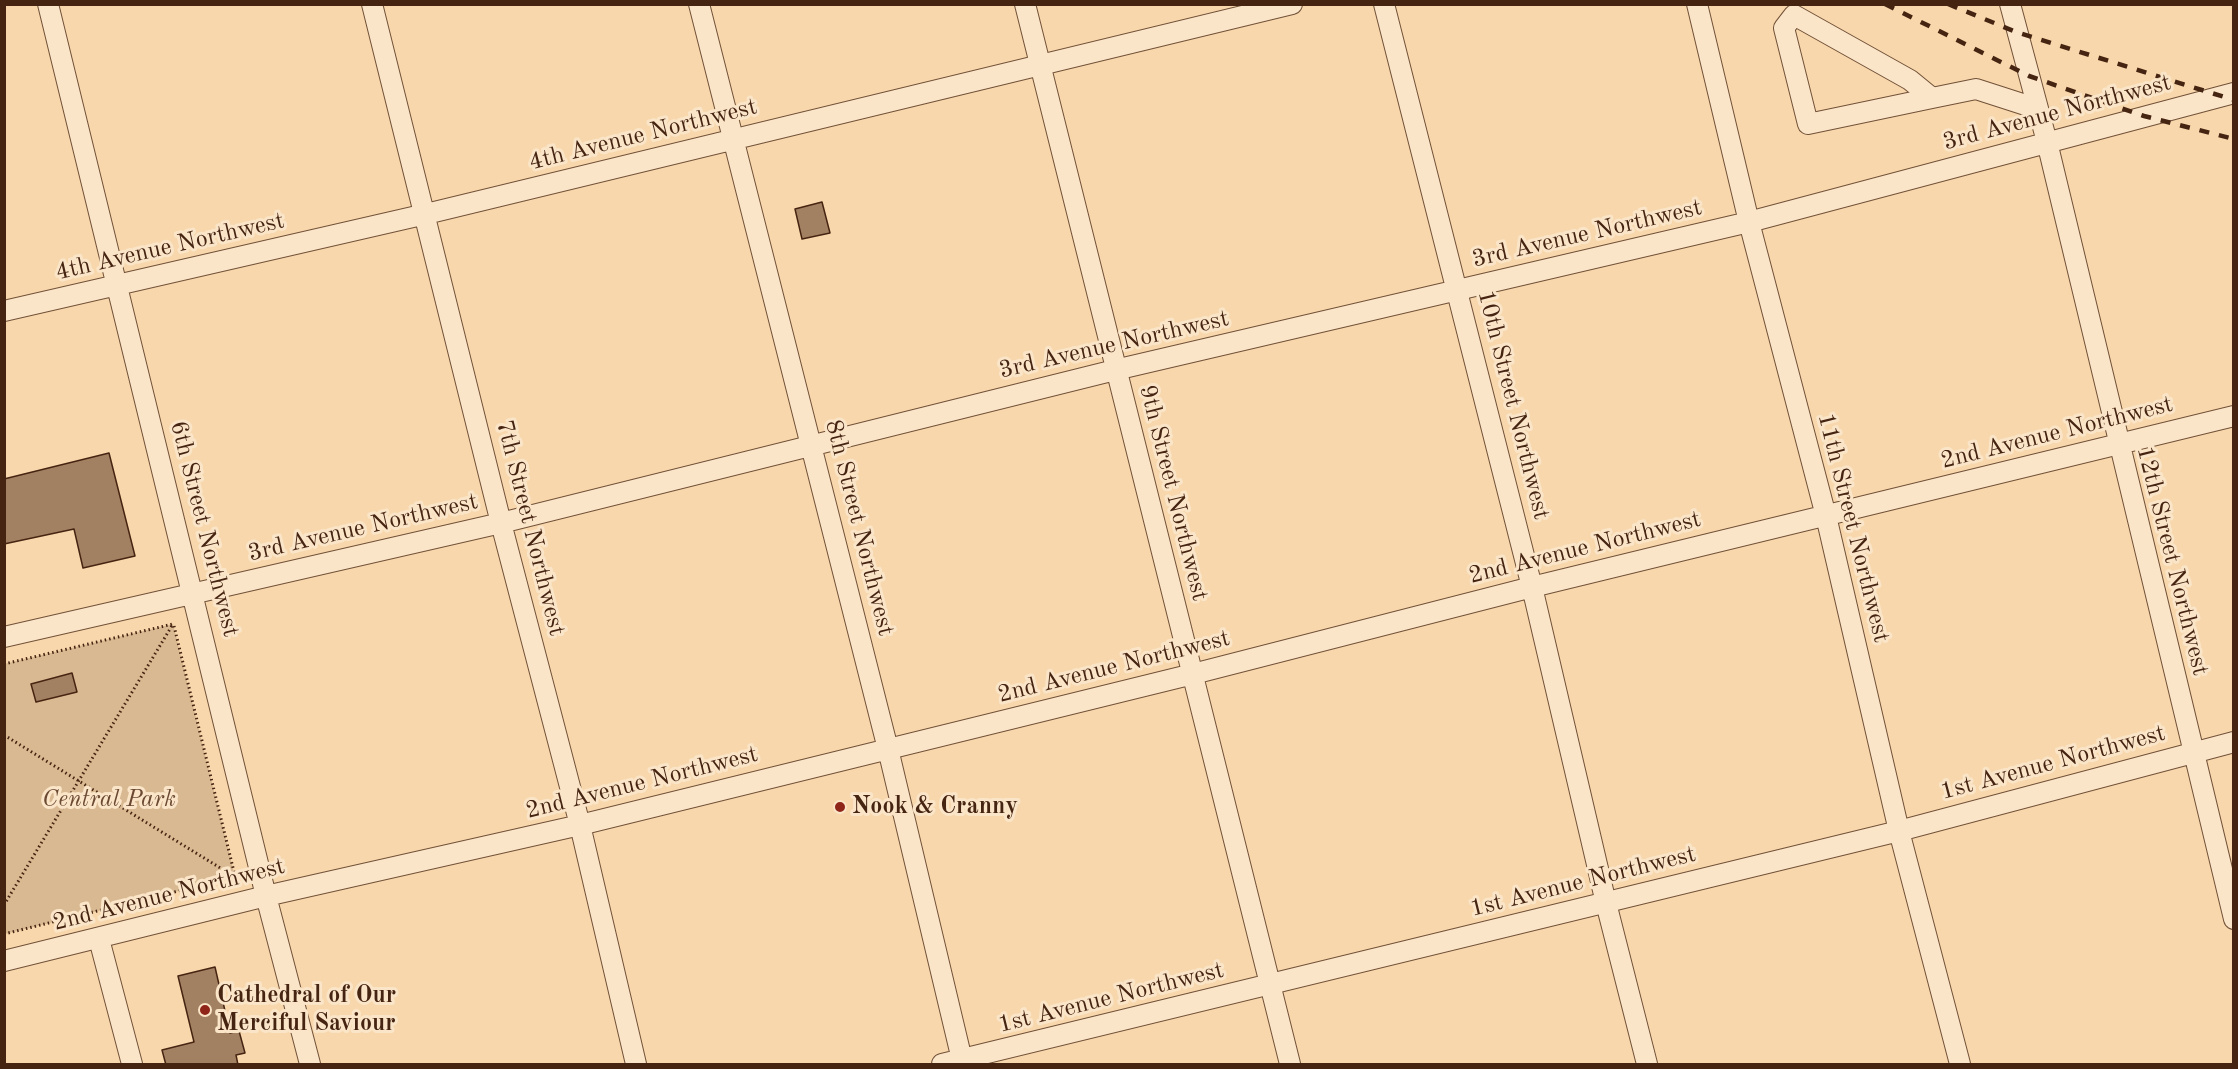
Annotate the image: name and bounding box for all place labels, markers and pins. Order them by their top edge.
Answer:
place label: Nook & Cranny [852,793,1018,821]
marker: Nook & Cranny [833,800,847,814]
place label: Cathedral of Our Merciful Saviour [217,982,396,1038]
marker: Cathedral of Our Merciful Saviour [198,1003,212,1017]

